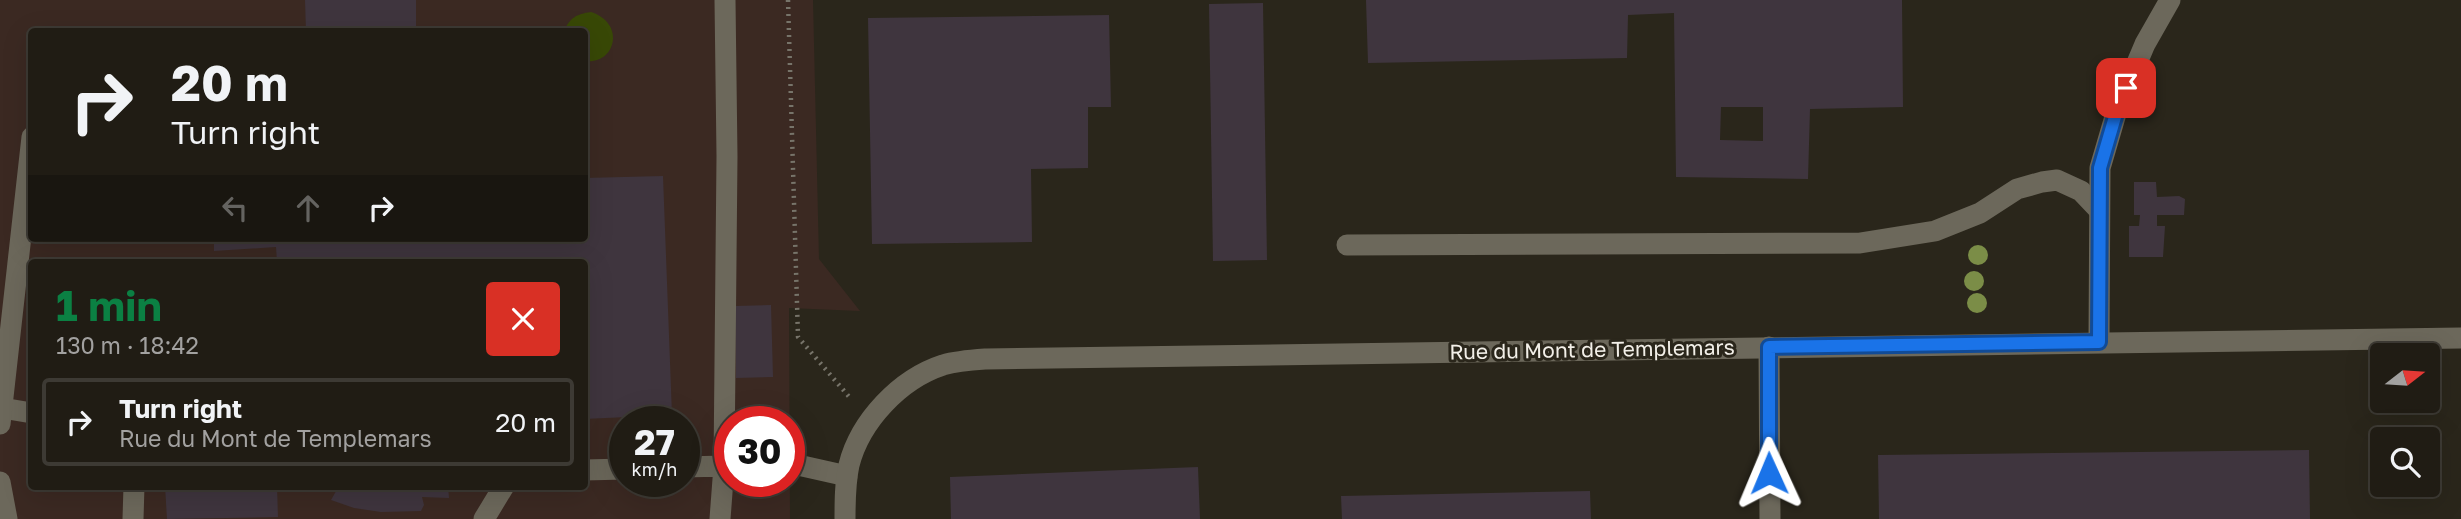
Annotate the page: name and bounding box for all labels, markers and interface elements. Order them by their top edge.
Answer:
text: 20 m [171,53,288,112]
icon: right [56,56,147,147]
pin [2096,58,2156,118]
icon: arrive [2107,69,2145,107]
text: Turn right [171,113,320,151]
icon: left [216,189,254,227]
icon: ahead [289,189,327,227]
icon: right [362,189,400,227]
text: 1 min [56,280,162,330]
button: close [486,282,560,356]
text: 130 m · 18:42 [56,331,199,359]
street label: Rue du Mont de Templemars [1449,334,1735,364]
north arrow [2370,343,2440,413]
map controls [2370,343,2440,497]
text: Turn right [119,393,242,424]
icon: right [60,403,98,441]
speed limit sign: 30 [714,406,805,497]
text: 20 m [495,407,556,438]
text: 27 [634,421,675,463]
text: Rue du Mont de Templemars [119,424,432,452]
button: search [2370,427,2440,497]
position arrow [1732,436,1806,510]
text: km/h [632,458,677,480]

